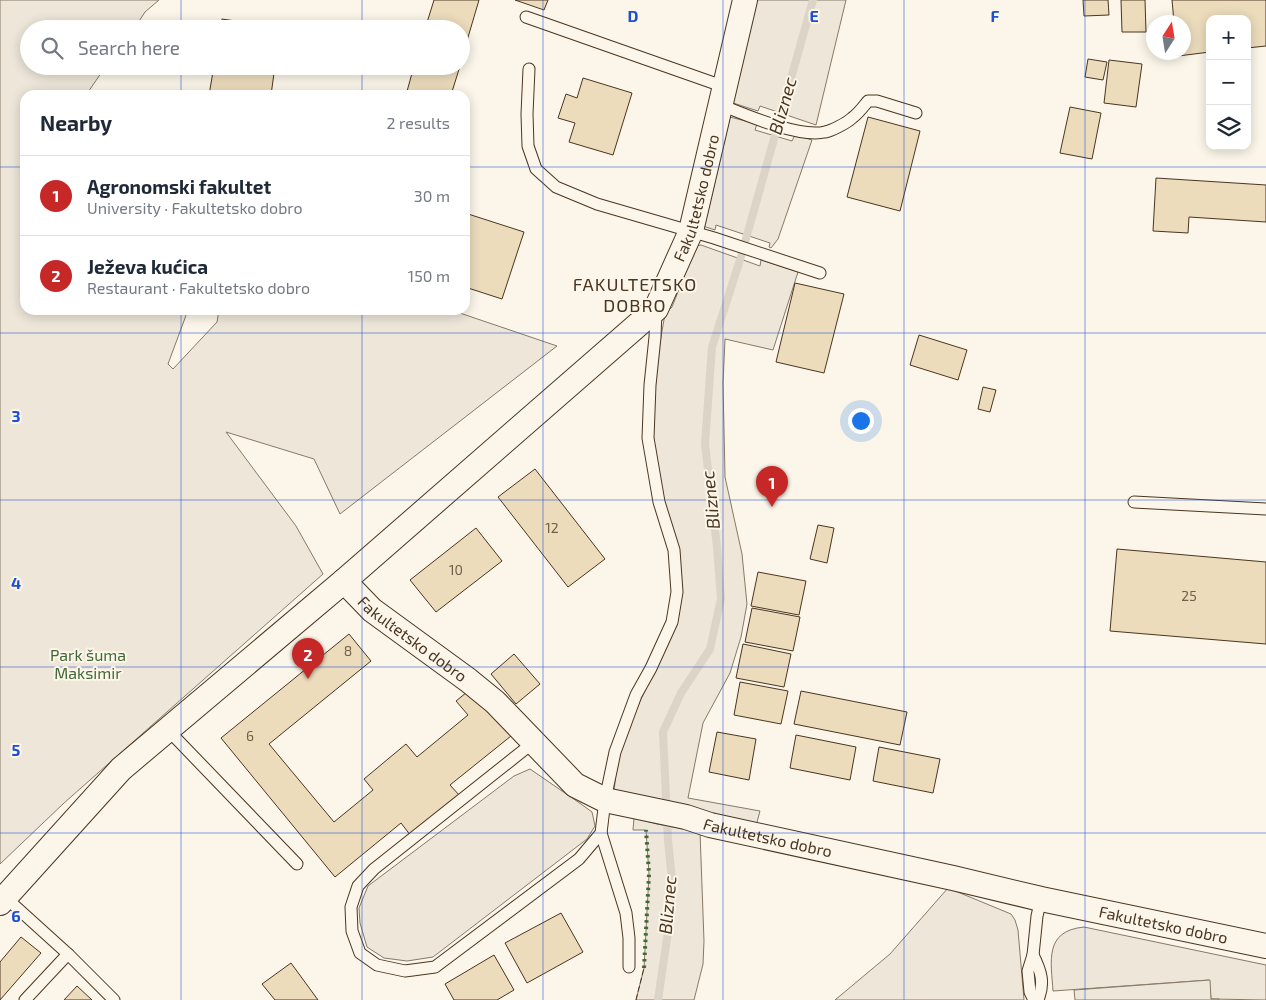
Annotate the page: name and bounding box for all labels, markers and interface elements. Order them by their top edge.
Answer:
text: D [628,6,639,25]
text: E [809,6,819,25]
text: F [991,6,1000,25]
north arrow [1146,15,1191,60]
map controls [1206,15,1251,150]
button: + [1206,15,1251,60]
search box [20,20,470,75]
icon: search [38,34,66,62]
text: Search here [78,36,180,59]
button: − [1206,60,1251,105]
water label: Bliznec [763,74,801,137]
button: layers [1206,105,1251,150]
text: Nearby [40,110,112,135]
text: 2 results [387,113,450,132]
street label: Fakultetsko dobro [669,132,722,264]
text: Agronomski fakultet [87,175,271,198]
text: 1 [53,186,59,205]
text: 30 m [414,186,450,205]
text: University · Fakultetsko dobro [87,198,303,217]
text: Ježeva kućica [87,255,208,278]
text: 2 [51,266,61,285]
text: 150 m [408,266,450,285]
district label: FAKULTETSKO DOBRO [573,273,697,316]
text: Restaurant · Fakultetsko dobro [87,278,310,297]
text: 3 [11,406,21,425]
your location [848,408,874,434]
pin: 1 [756,466,788,507]
water label: Bliznec [696,469,724,530]
house number: 12 [545,519,559,536]
house number: 10 [449,561,463,578]
text: 4 [11,573,21,592]
house number: 25 [1181,587,1197,604]
street label: Fakultetsko dobro [354,592,471,685]
pin: 2 [292,638,324,679]
house number: 8 [344,642,352,659]
park label: Park šuma Maksimir [50,645,126,682]
house number: 6 [246,727,254,744]
text: 5 [12,740,21,759]
street label: Fakultetsko dobro [701,813,834,860]
water label: Bliznec [653,874,681,935]
street label: Fakultetsko dobro [1097,901,1230,947]
text: 6 [11,906,21,925]

